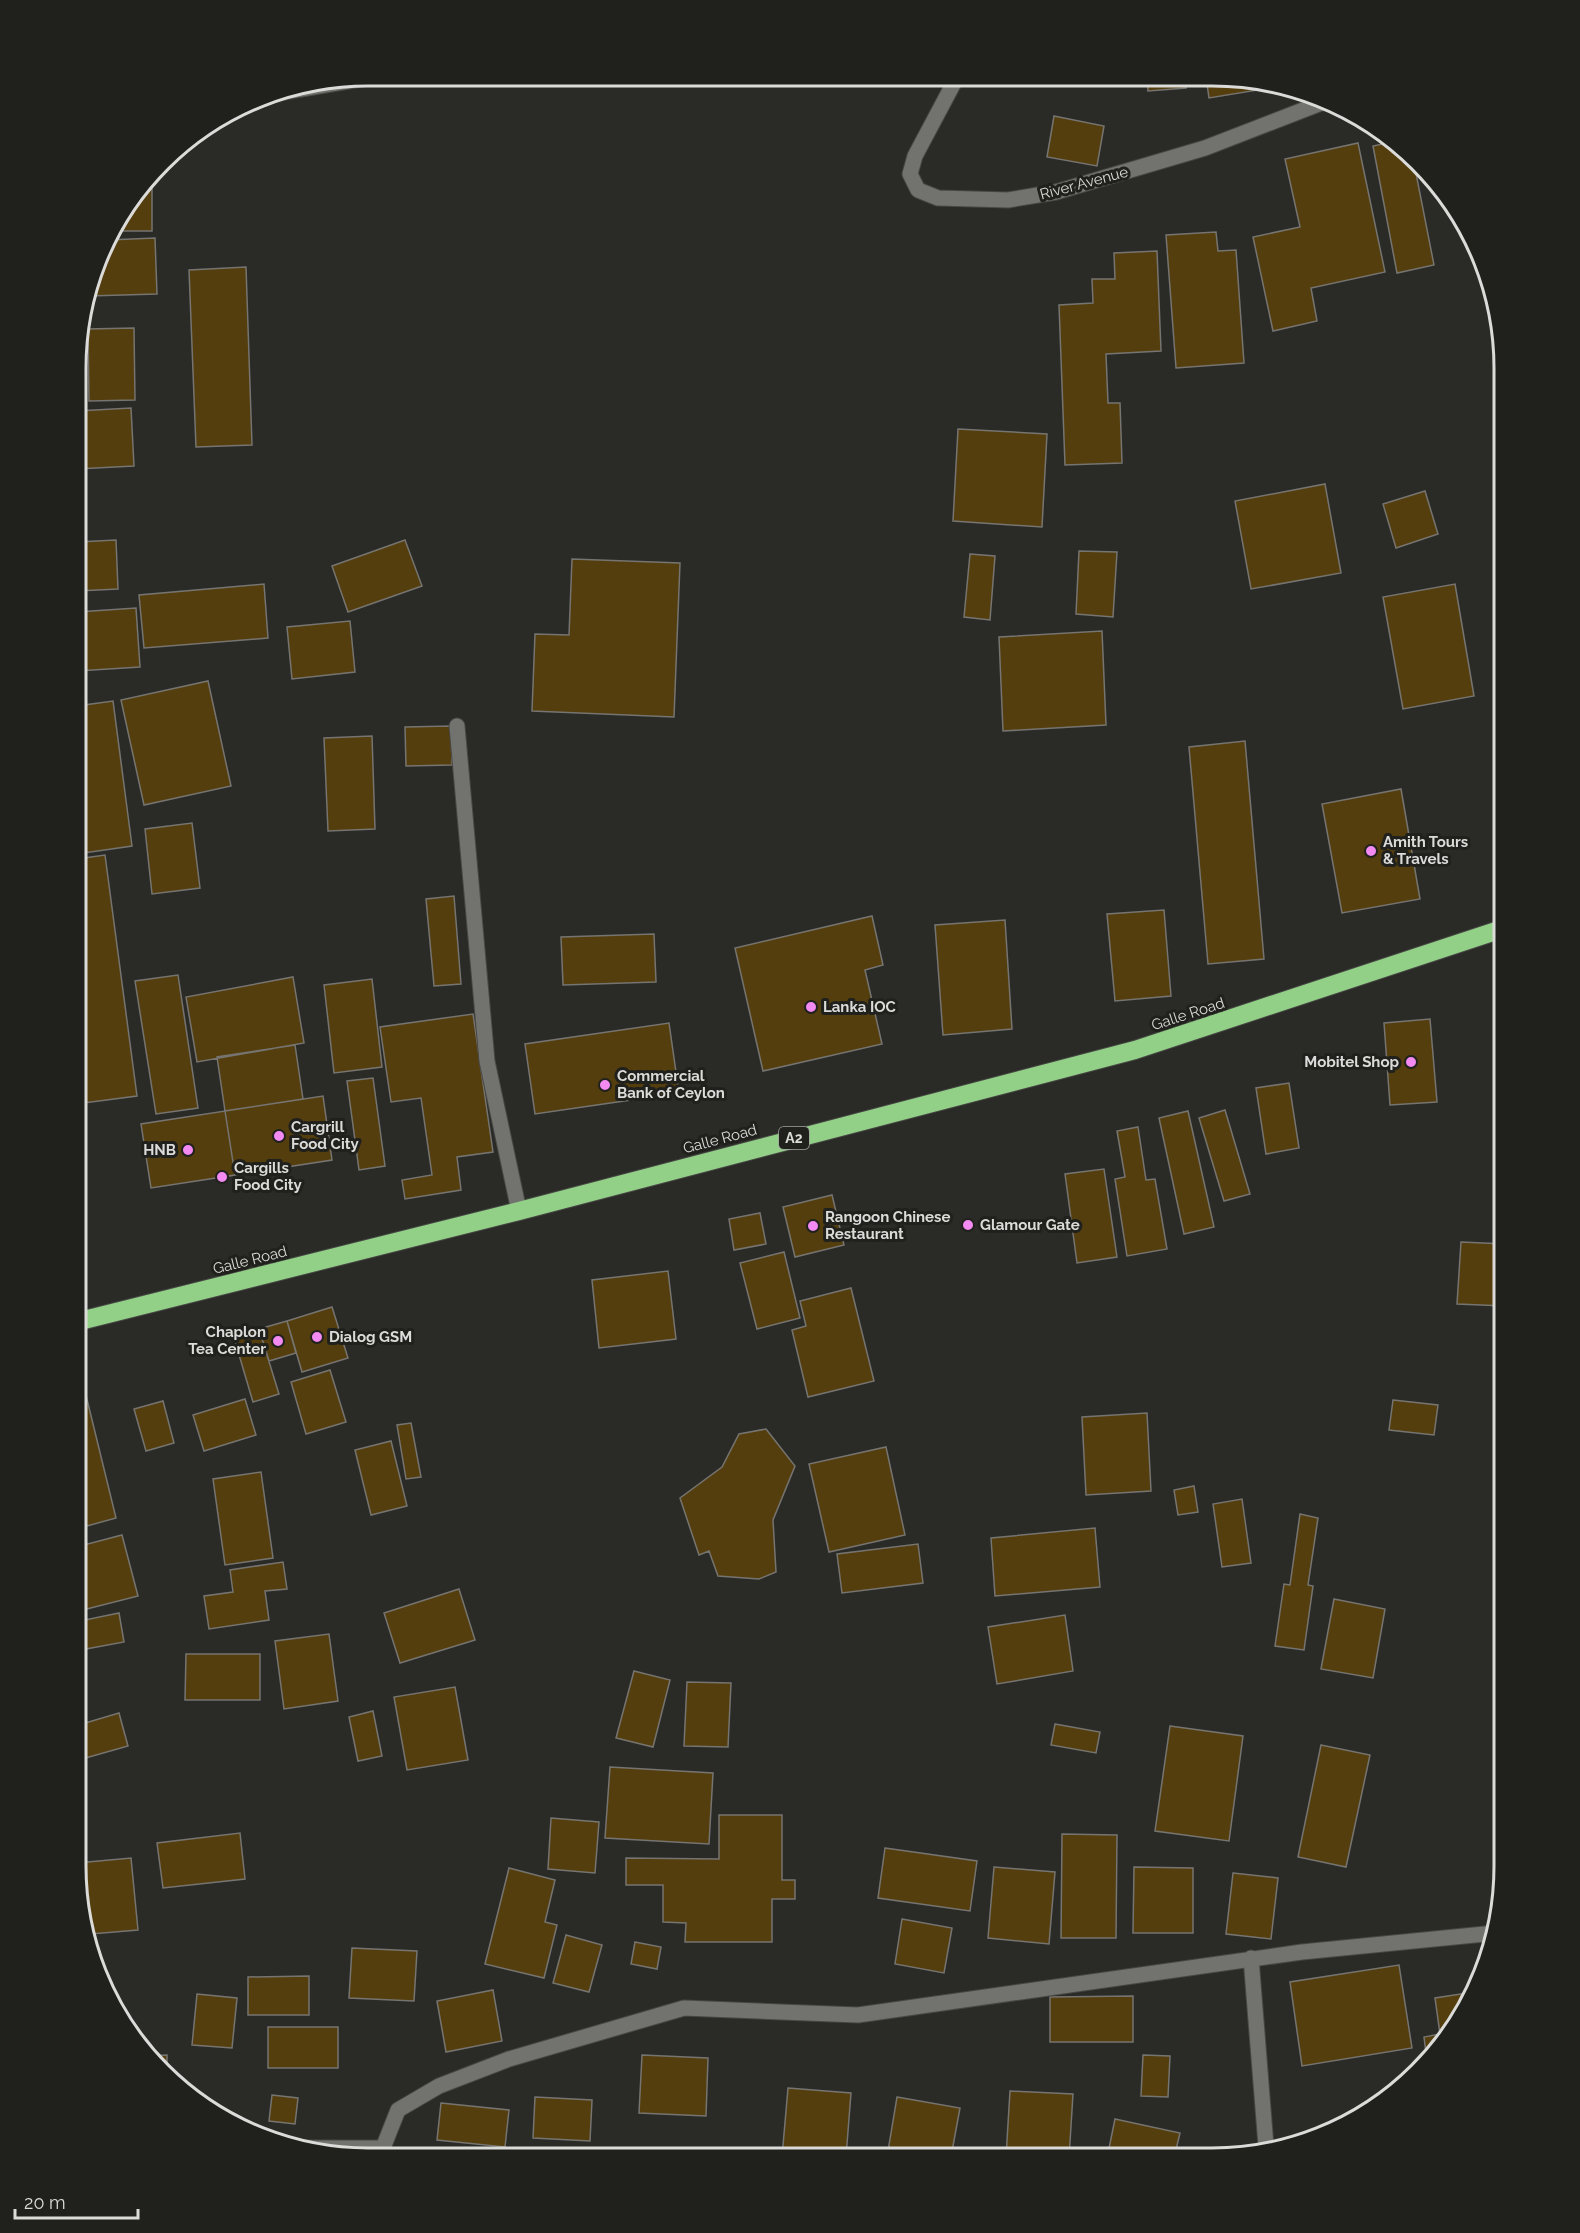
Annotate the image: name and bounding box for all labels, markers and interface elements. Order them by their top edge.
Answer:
street label: River Avenue [1038,163,1130,203]
place label: Amith Tours & Travels [1383,833,1468,868]
marker: Amith Tours & Travels [1364,844,1378,858]
street label: Galle Road [1149,994,1227,1034]
place label: Lanka IOC [823,998,896,1016]
marker: Lanka IOC [804,1000,818,1014]
place label: Mobitel Shop [1304,1053,1399,1071]
marker: Mobitel Shop [1404,1055,1418,1069]
place label: Commercial Bank of Ceylon [617,1067,725,1102]
marker: Commercial Bank of Ceylon [598,1078,612,1092]
place label: Cargrill Food City [291,1118,359,1153]
street label: Galle Road [681,1121,759,1157]
road number: A2 [779,1127,809,1149]
marker: Cargrill Food City [272,1129,286,1143]
place label: HNB [143,1141,176,1159]
marker: HNB [181,1143,195,1157]
place label: Cargills Food City [234,1159,302,1194]
marker: Cargills Food City [215,1170,229,1184]
place label: Rangoon Chinese Restaurant [825,1208,950,1243]
place label: Glamour Gate [980,1216,1080,1234]
marker: Glamour Gate [961,1218,975,1232]
marker: Rangoon Chinese Restaurant [806,1219,820,1233]
street label: Galle Road [211,1242,289,1278]
place label: Chaplon Tea Center [188,1323,266,1358]
place label: Dialog GSM [329,1328,412,1346]
marker: Dialog GSM [310,1330,324,1344]
marker: Chaplon Tea Center [271,1334,285,1348]
scale bar [15,2182,138,2220]
text: 20 m [24,2192,66,2213]

